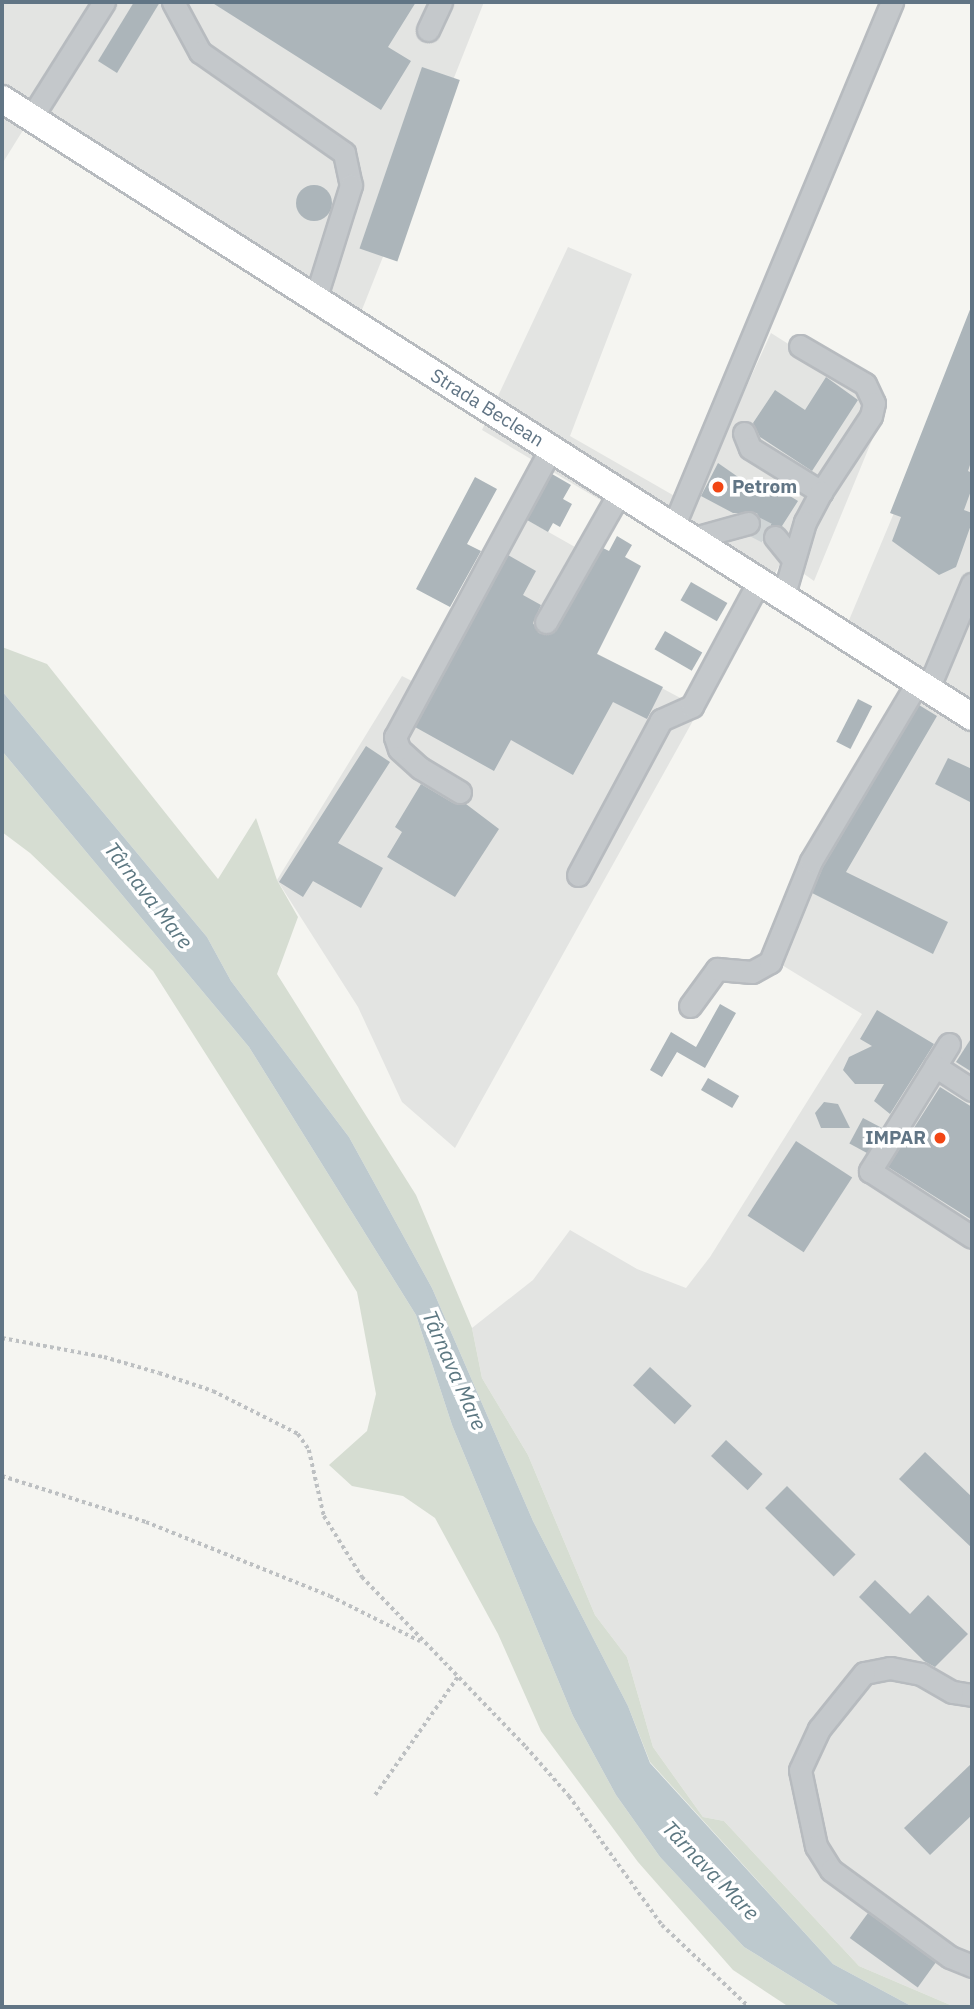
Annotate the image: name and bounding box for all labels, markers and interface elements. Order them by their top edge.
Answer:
street label: Strada Beclean [426,364,548,452]
place label: Petrom [732,476,797,498]
marker: Petrom [710,479,726,495]
water label: Târnava Mare [100,837,198,953]
place label: IMPAR [865,1127,926,1149]
marker: IMPAR [932,1130,948,1146]
water label: Târnava Mare [417,1306,493,1434]
water label: Târnava Mare [657,1815,765,1925]

